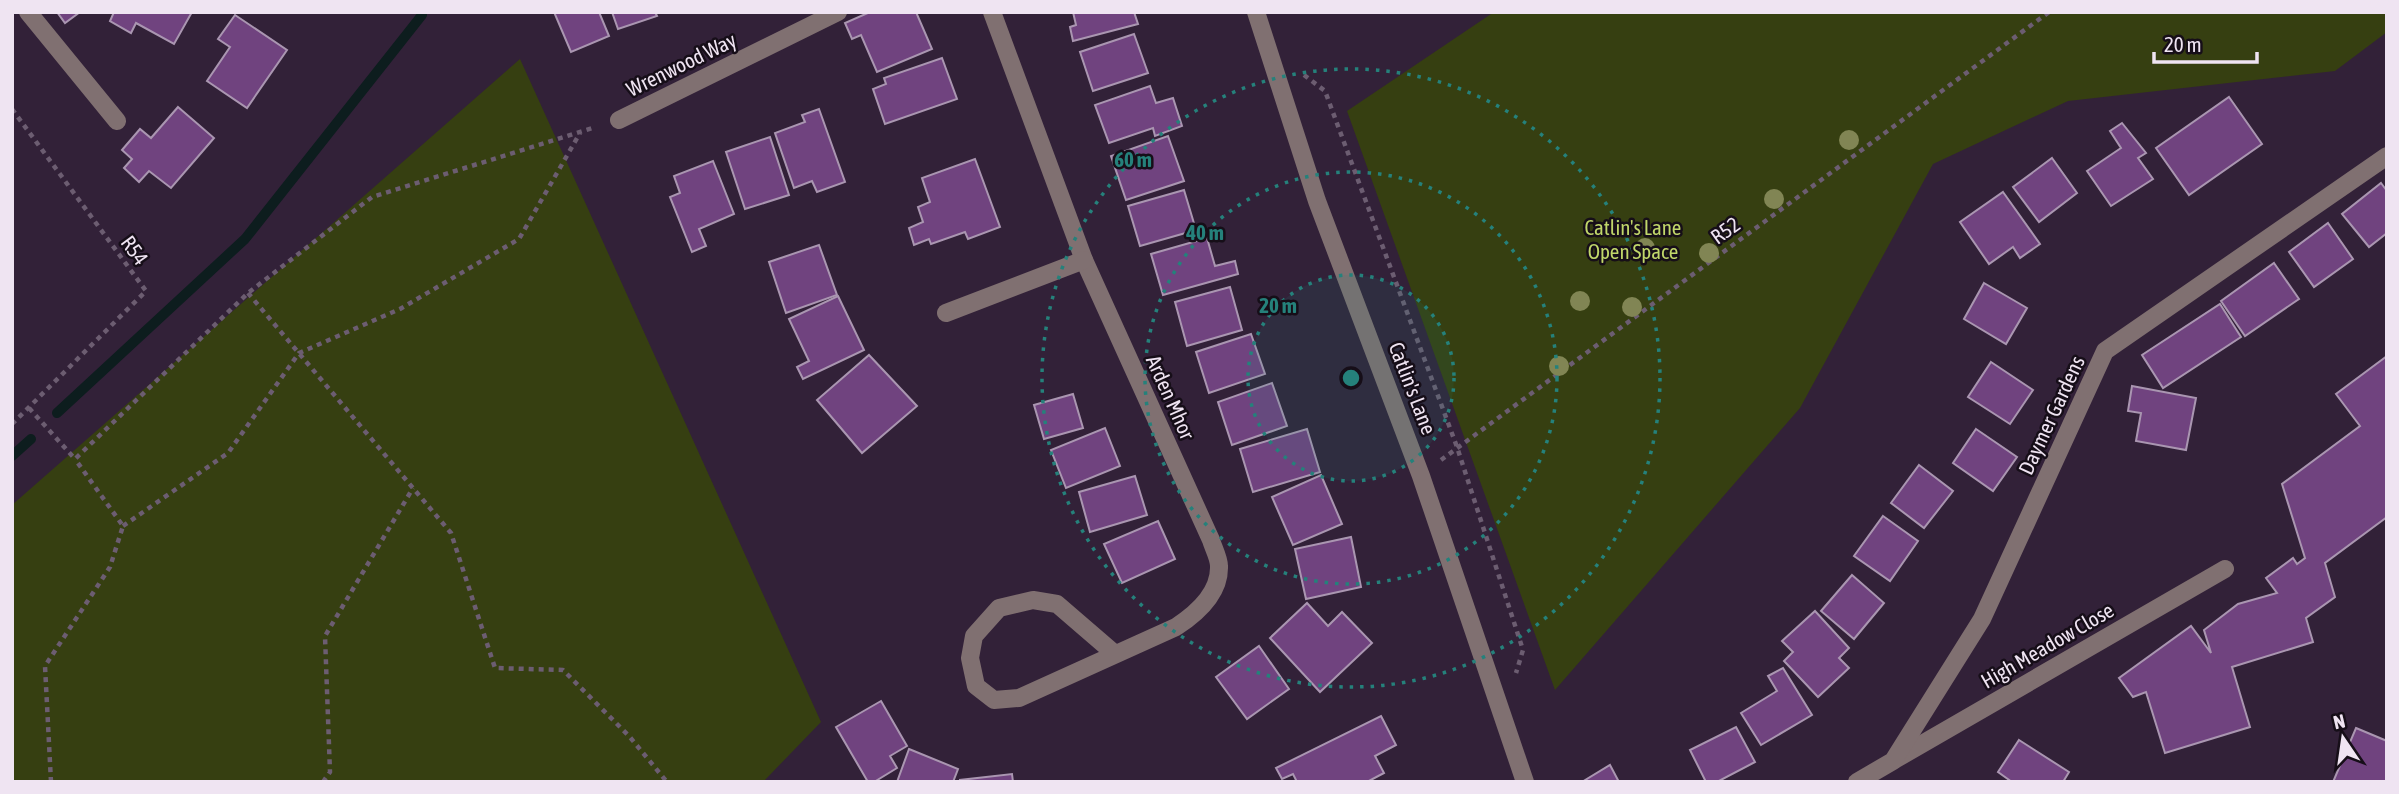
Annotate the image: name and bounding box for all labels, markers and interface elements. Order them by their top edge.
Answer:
scale bar [2154,21,2257,65]
street label: Wrenwood Way [622,27,740,101]
text: 20 m [2164,32,2202,56]
text: 60 m [1114,147,1152,171]
street label: R52 [1706,211,1744,249]
park label: Catlin's Lane Open Space [1585,215,1681,263]
text: 40 m [1185,220,1224,244]
street label: R54 [116,231,154,269]
text: 20 m [1259,293,1297,317]
street label: Catlin's Lane [1384,339,1442,437]
street label: Arden Mhor [1142,351,1200,443]
street label: Daymer Gardens [2013,352,2089,478]
centre of rings [1339,366,1363,390]
street label: High Meadow Close [1976,597,2118,693]
north arrow [2308,703,2378,773]
text: N [2331,709,2347,733]

